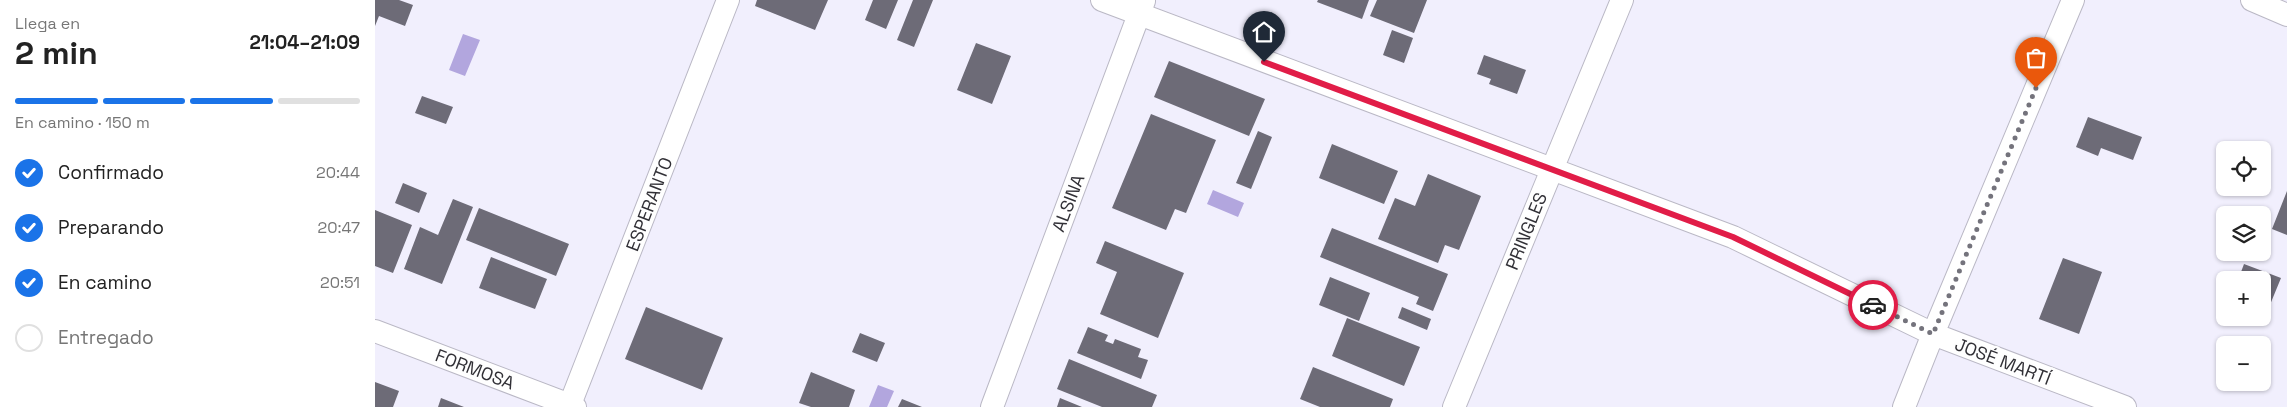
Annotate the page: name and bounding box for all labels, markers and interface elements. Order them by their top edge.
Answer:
pin [1243,11,1285,62]
text: Llega en [15,13,80,34]
icon: home [1250,18,1278,46]
text: 21:04–21:09 [249,30,360,55]
text: 2 min [15,33,98,73]
pin [2015,37,2057,88]
icon: bag [2022,44,2050,72]
text: En camino · 150 m [15,112,150,133]
map controls [2216,141,2271,391]
button: locate [2216,141,2271,196]
street label: ESPERANTO [621,154,677,254]
icon: check [15,159,43,187]
text: Confirmado [58,160,164,185]
text: 20:44 [316,162,360,183]
street label: ALSINA [1047,171,1089,235]
street label: PRINGLES [1500,189,1552,273]
button: layers [2216,206,2271,261]
icon: check [15,214,43,242]
text: Preparando [58,215,164,240]
text: 20:47 [318,217,360,238]
icon: check [15,269,43,297]
text: En camino [58,270,152,295]
button: + [2216,271,2271,326]
text: 20:51 [320,272,360,293]
courier [1848,280,1898,330]
icon: car [1859,291,1887,319]
text: Entregado [58,325,154,350]
street label: JOSÉ MARTÍ [1952,332,2055,390]
button: − [2216,336,2271,391]
street label: FORMOSA [432,343,518,395]

